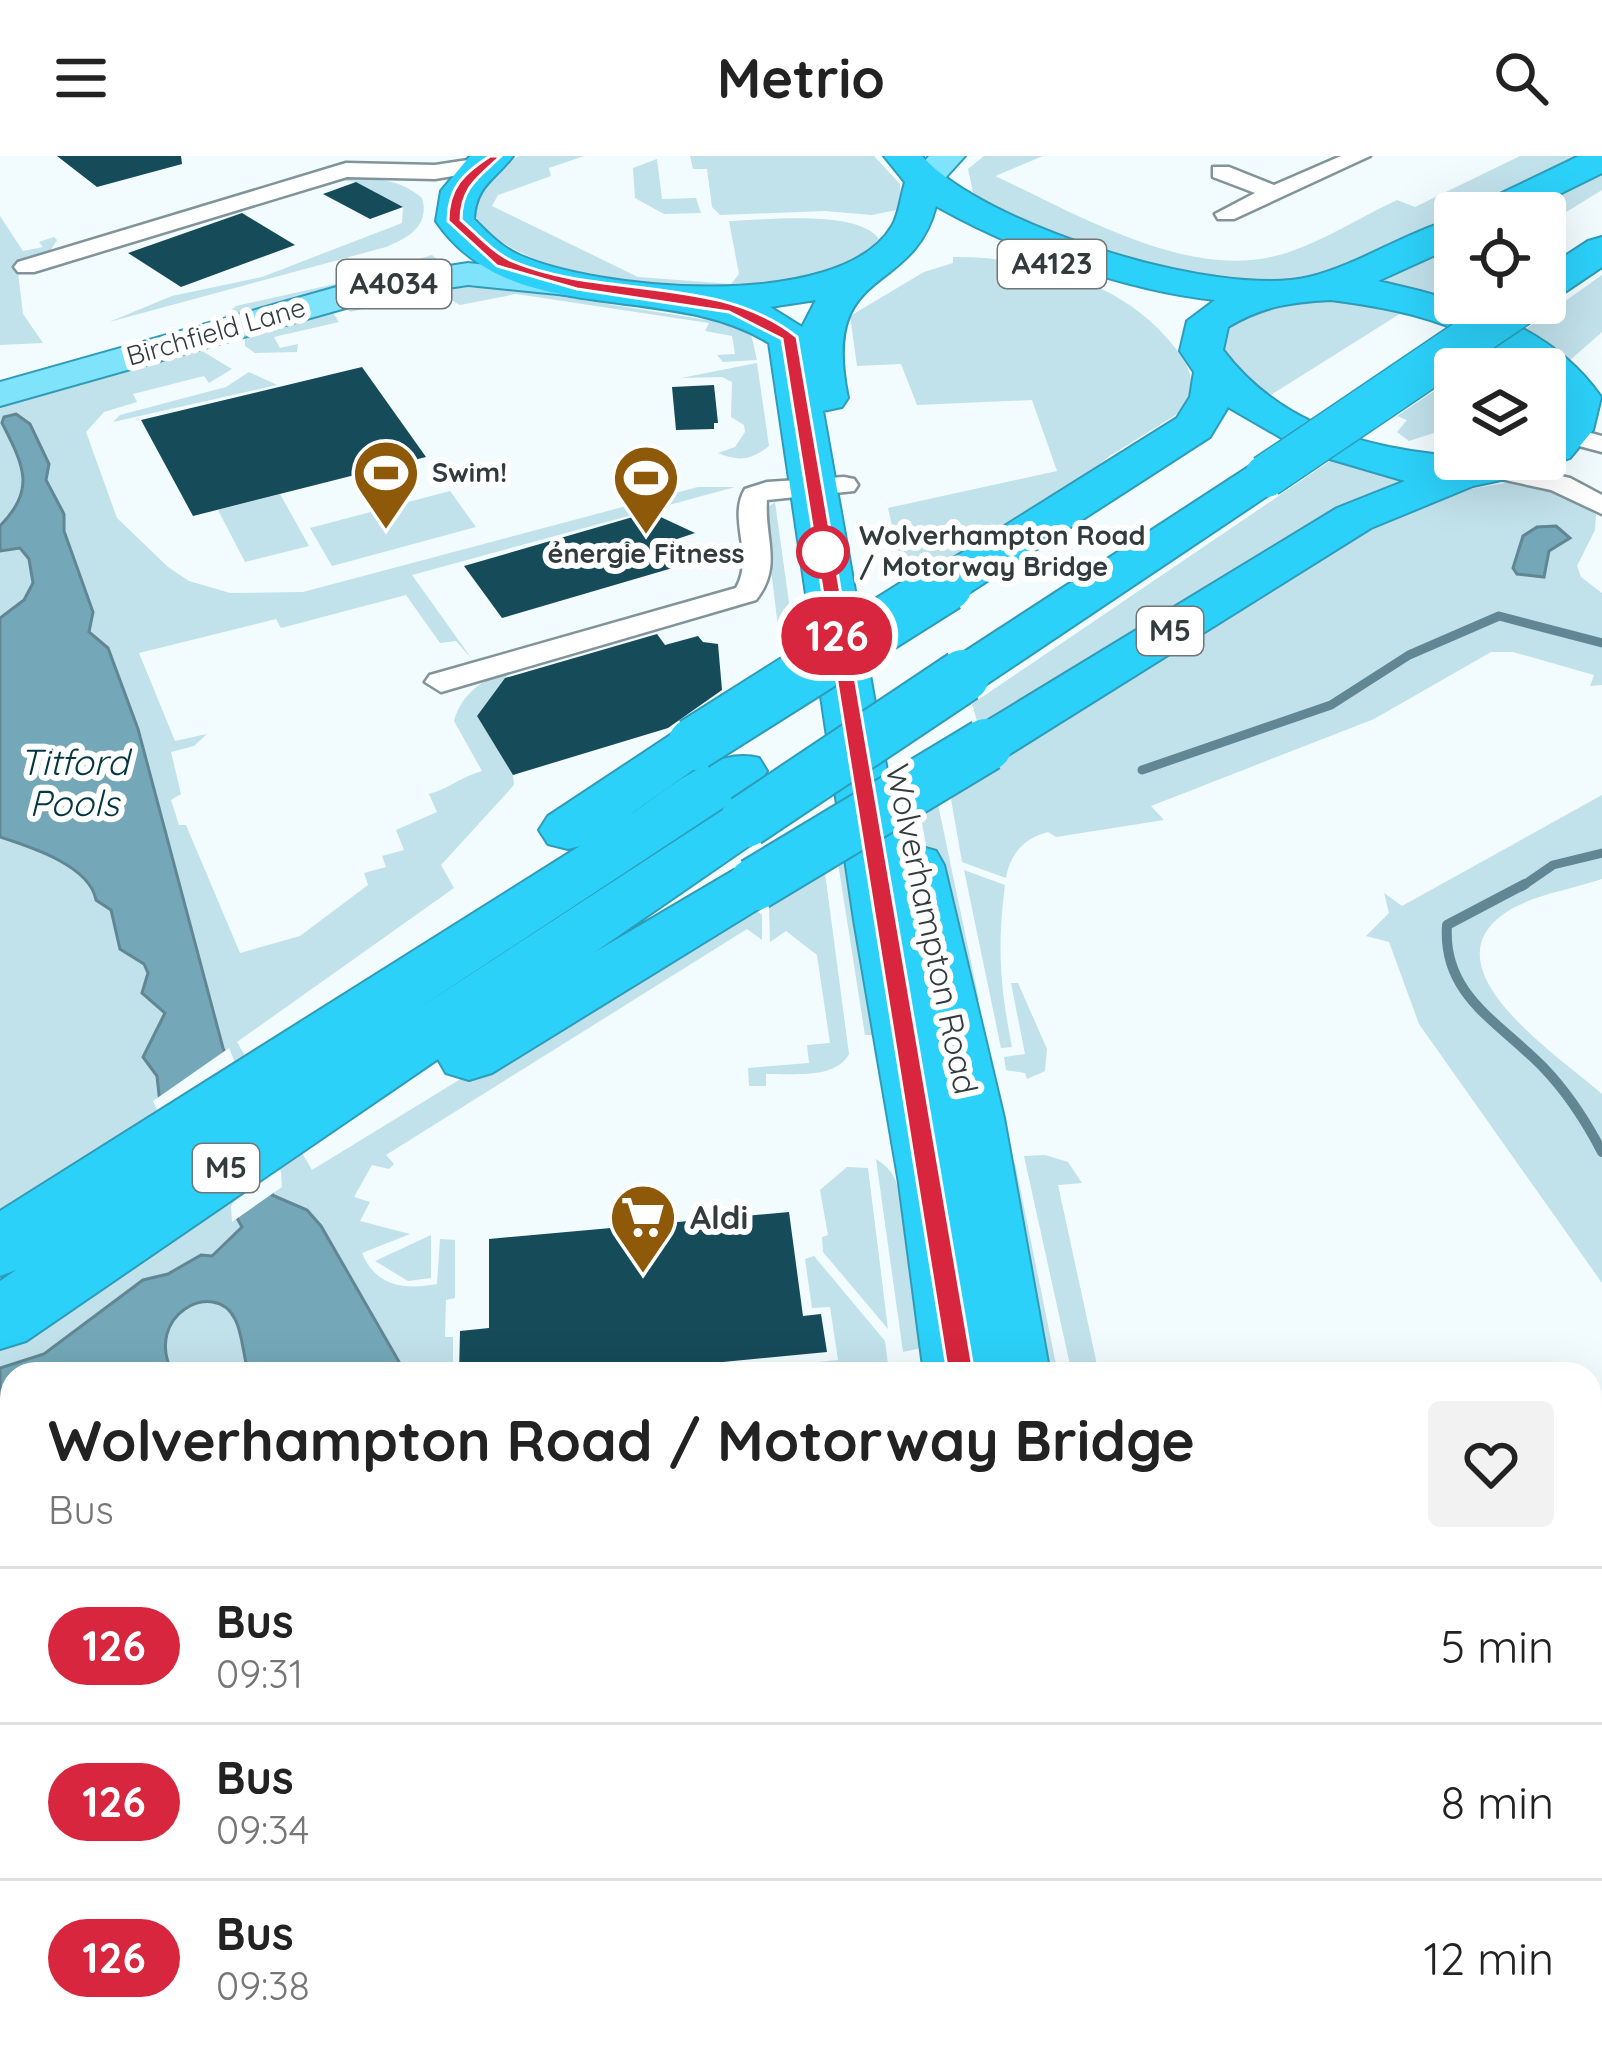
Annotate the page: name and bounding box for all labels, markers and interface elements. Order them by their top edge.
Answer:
text: Metrio [717,44,885,112]
icon: menu [48,45,114,111]
icon: search [1488,45,1554,111]
map controls [1434,192,1566,480]
button: locate [1434,192,1566,324]
road number: A4123 [998,240,1106,288]
road number: A4034 [337,260,451,308]
street label: Birchfield Lane [122,289,309,373]
button: layers [1434,348,1566,480]
sports icon: Swim! [351,438,421,532]
sports icon: énergie Fitness [611,443,681,537]
place label: Swim! [432,455,507,489]
place label: Wolverhampton Road / Motorway Bridge [859,518,1145,583]
marker: Wolverhampton Road / Motorway Bridge [798,527,848,577]
place label: énergie Fitness [548,536,745,570]
line badge: 126 [768,597,906,675]
road number: M5 [1137,607,1203,655]
text: 126 [805,609,869,662]
water label: Titford Pools [20,739,133,825]
street label: Wolverhampton Road [877,760,988,1098]
road number: M5 [193,1144,259,1192]
supermarket icon: Aldi [608,1182,678,1276]
place label: Aldi [690,1196,748,1237]
button: heart [1428,1401,1554,1527]
text: Wolverhampton Road / Motorway Bridge [48,1404,1195,1475]
text: Bus [48,1485,114,1534]
text: Bus [216,1593,294,1649]
text: 5 min [1441,1618,1554,1674]
text: 126 [82,1619,146,1672]
text: 09:31 [216,1649,303,1698]
text: Bus [216,1749,294,1805]
text: 8 min [1441,1774,1554,1830]
text: 126 [82,1775,146,1828]
text: 09:34 [216,1805,309,1854]
text: Bus [216,1905,294,1961]
text: 12 min [1423,1930,1554,1986]
text: 126 [82,1931,146,1984]
text: 09:38 [216,1961,310,2010]

